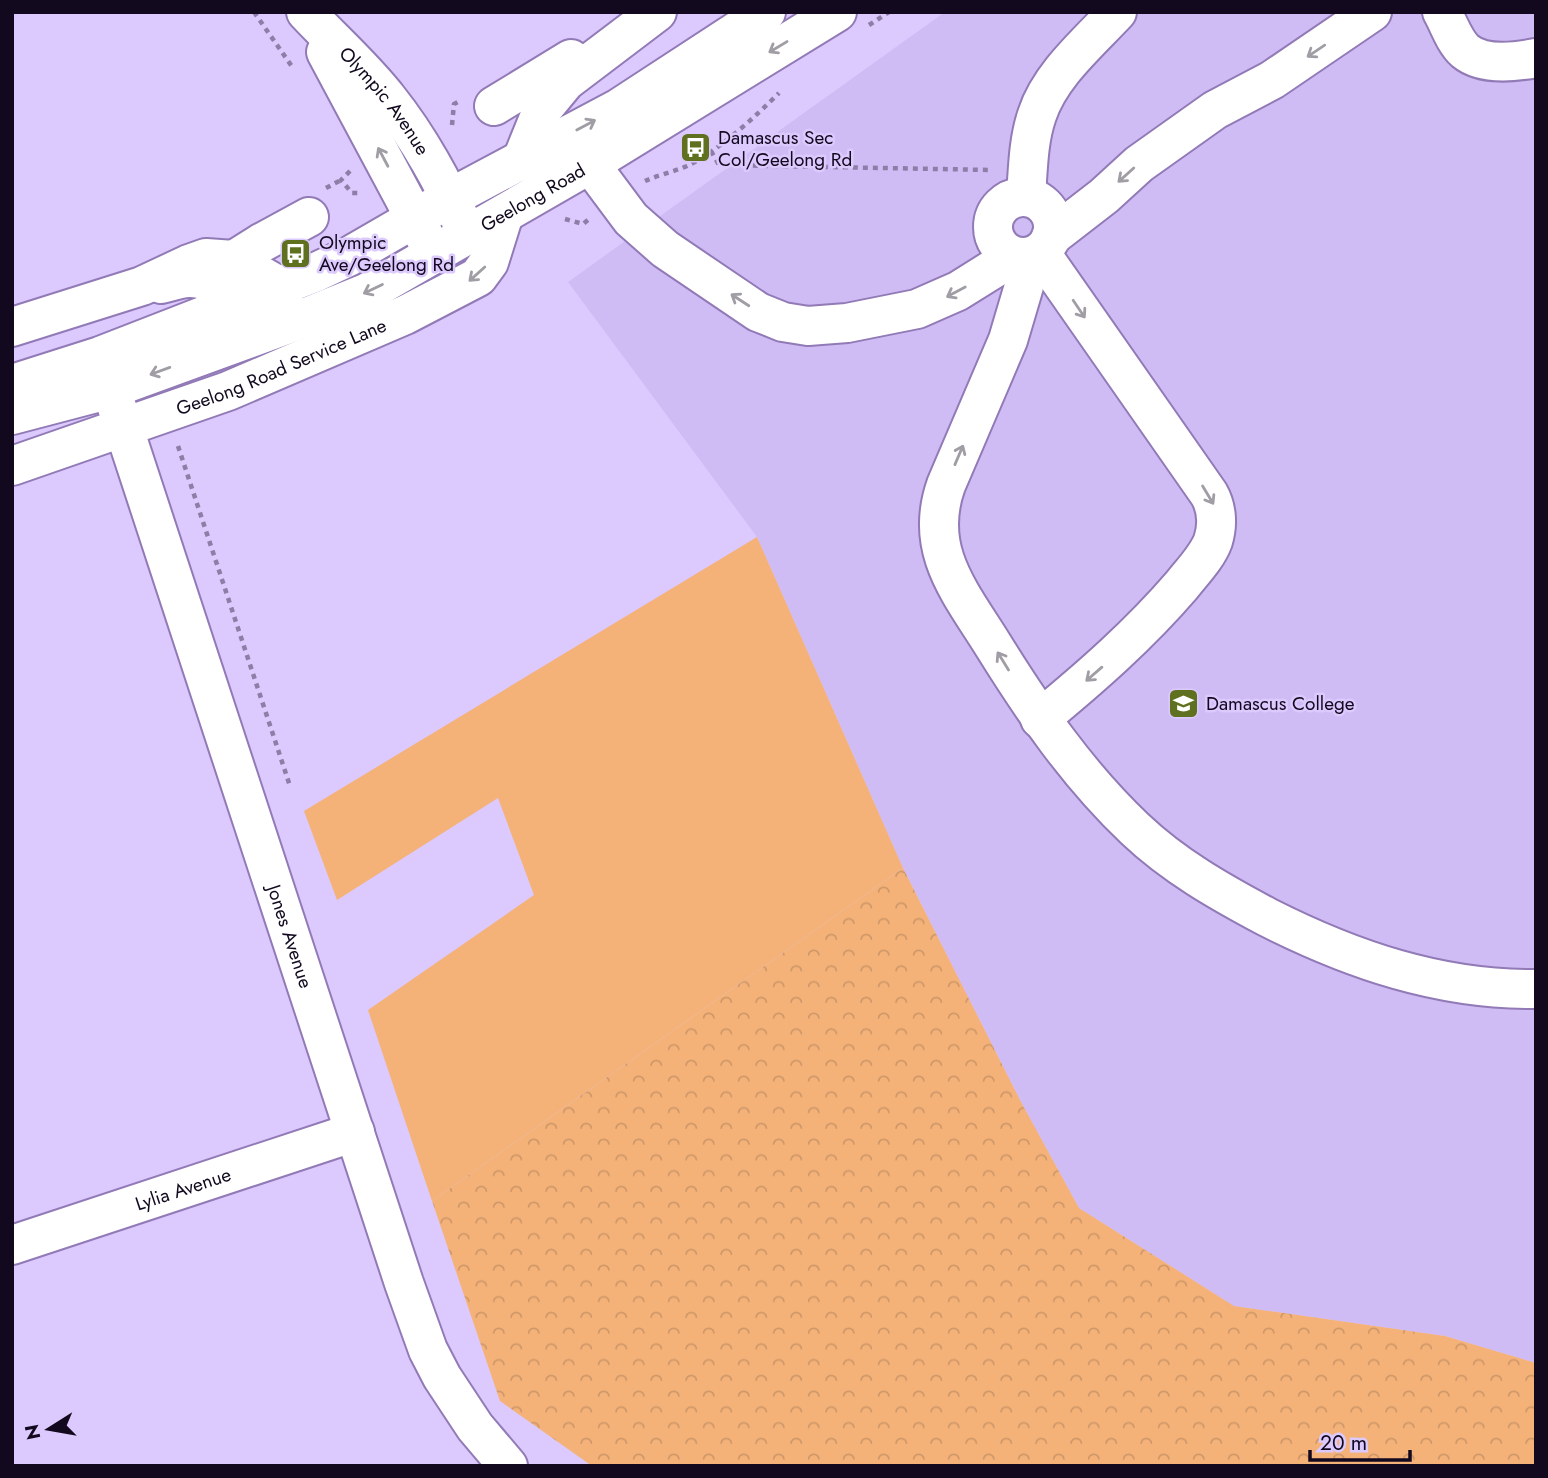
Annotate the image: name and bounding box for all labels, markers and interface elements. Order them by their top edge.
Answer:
street label: Olympic Avenue [333,40,436,160]
one-way arrow [768,41,789,54]
one-way arrow [1307,44,1326,58]
one-way arrow [575,118,596,132]
place label: Damascus Sec Col/Geelong Rd [718,124,852,173]
bus stop icon: Damascus Sec Col/Geelong Rd [678,131,712,165]
one-way arrow [376,148,390,168]
street label: Geelong Road [476,157,590,238]
one-way arrow [1117,167,1135,183]
place label: Olympic Ave/Geelong Rd [319,229,454,278]
bus stop icon: Olympic Ave/Geelong Rd [279,236,313,270]
one-way arrow [468,265,486,282]
one-way arrow [363,283,383,297]
one-way arrow [946,286,967,299]
one-way arrow [731,293,750,307]
one-way arrow [1072,299,1086,318]
street label: Geelong Road Service Lane [173,312,391,422]
one-way arrow [150,366,172,378]
one-way arrow [953,445,966,466]
one-way arrow [1201,485,1215,505]
one-way arrow [996,652,1010,672]
one-way arrow [1085,666,1103,682]
school or university icon: Damascus College [1166,686,1200,720]
place label: Damascus College [1206,690,1355,717]
street label: Jones Avenue [259,878,320,992]
street label: Lylia Avenue [132,1161,235,1218]
north arrow [14,1394,84,1464]
scale bar [1310,1418,1410,1462]
text: N [18,1422,47,1442]
text: 20 m [1320,1428,1367,1458]

